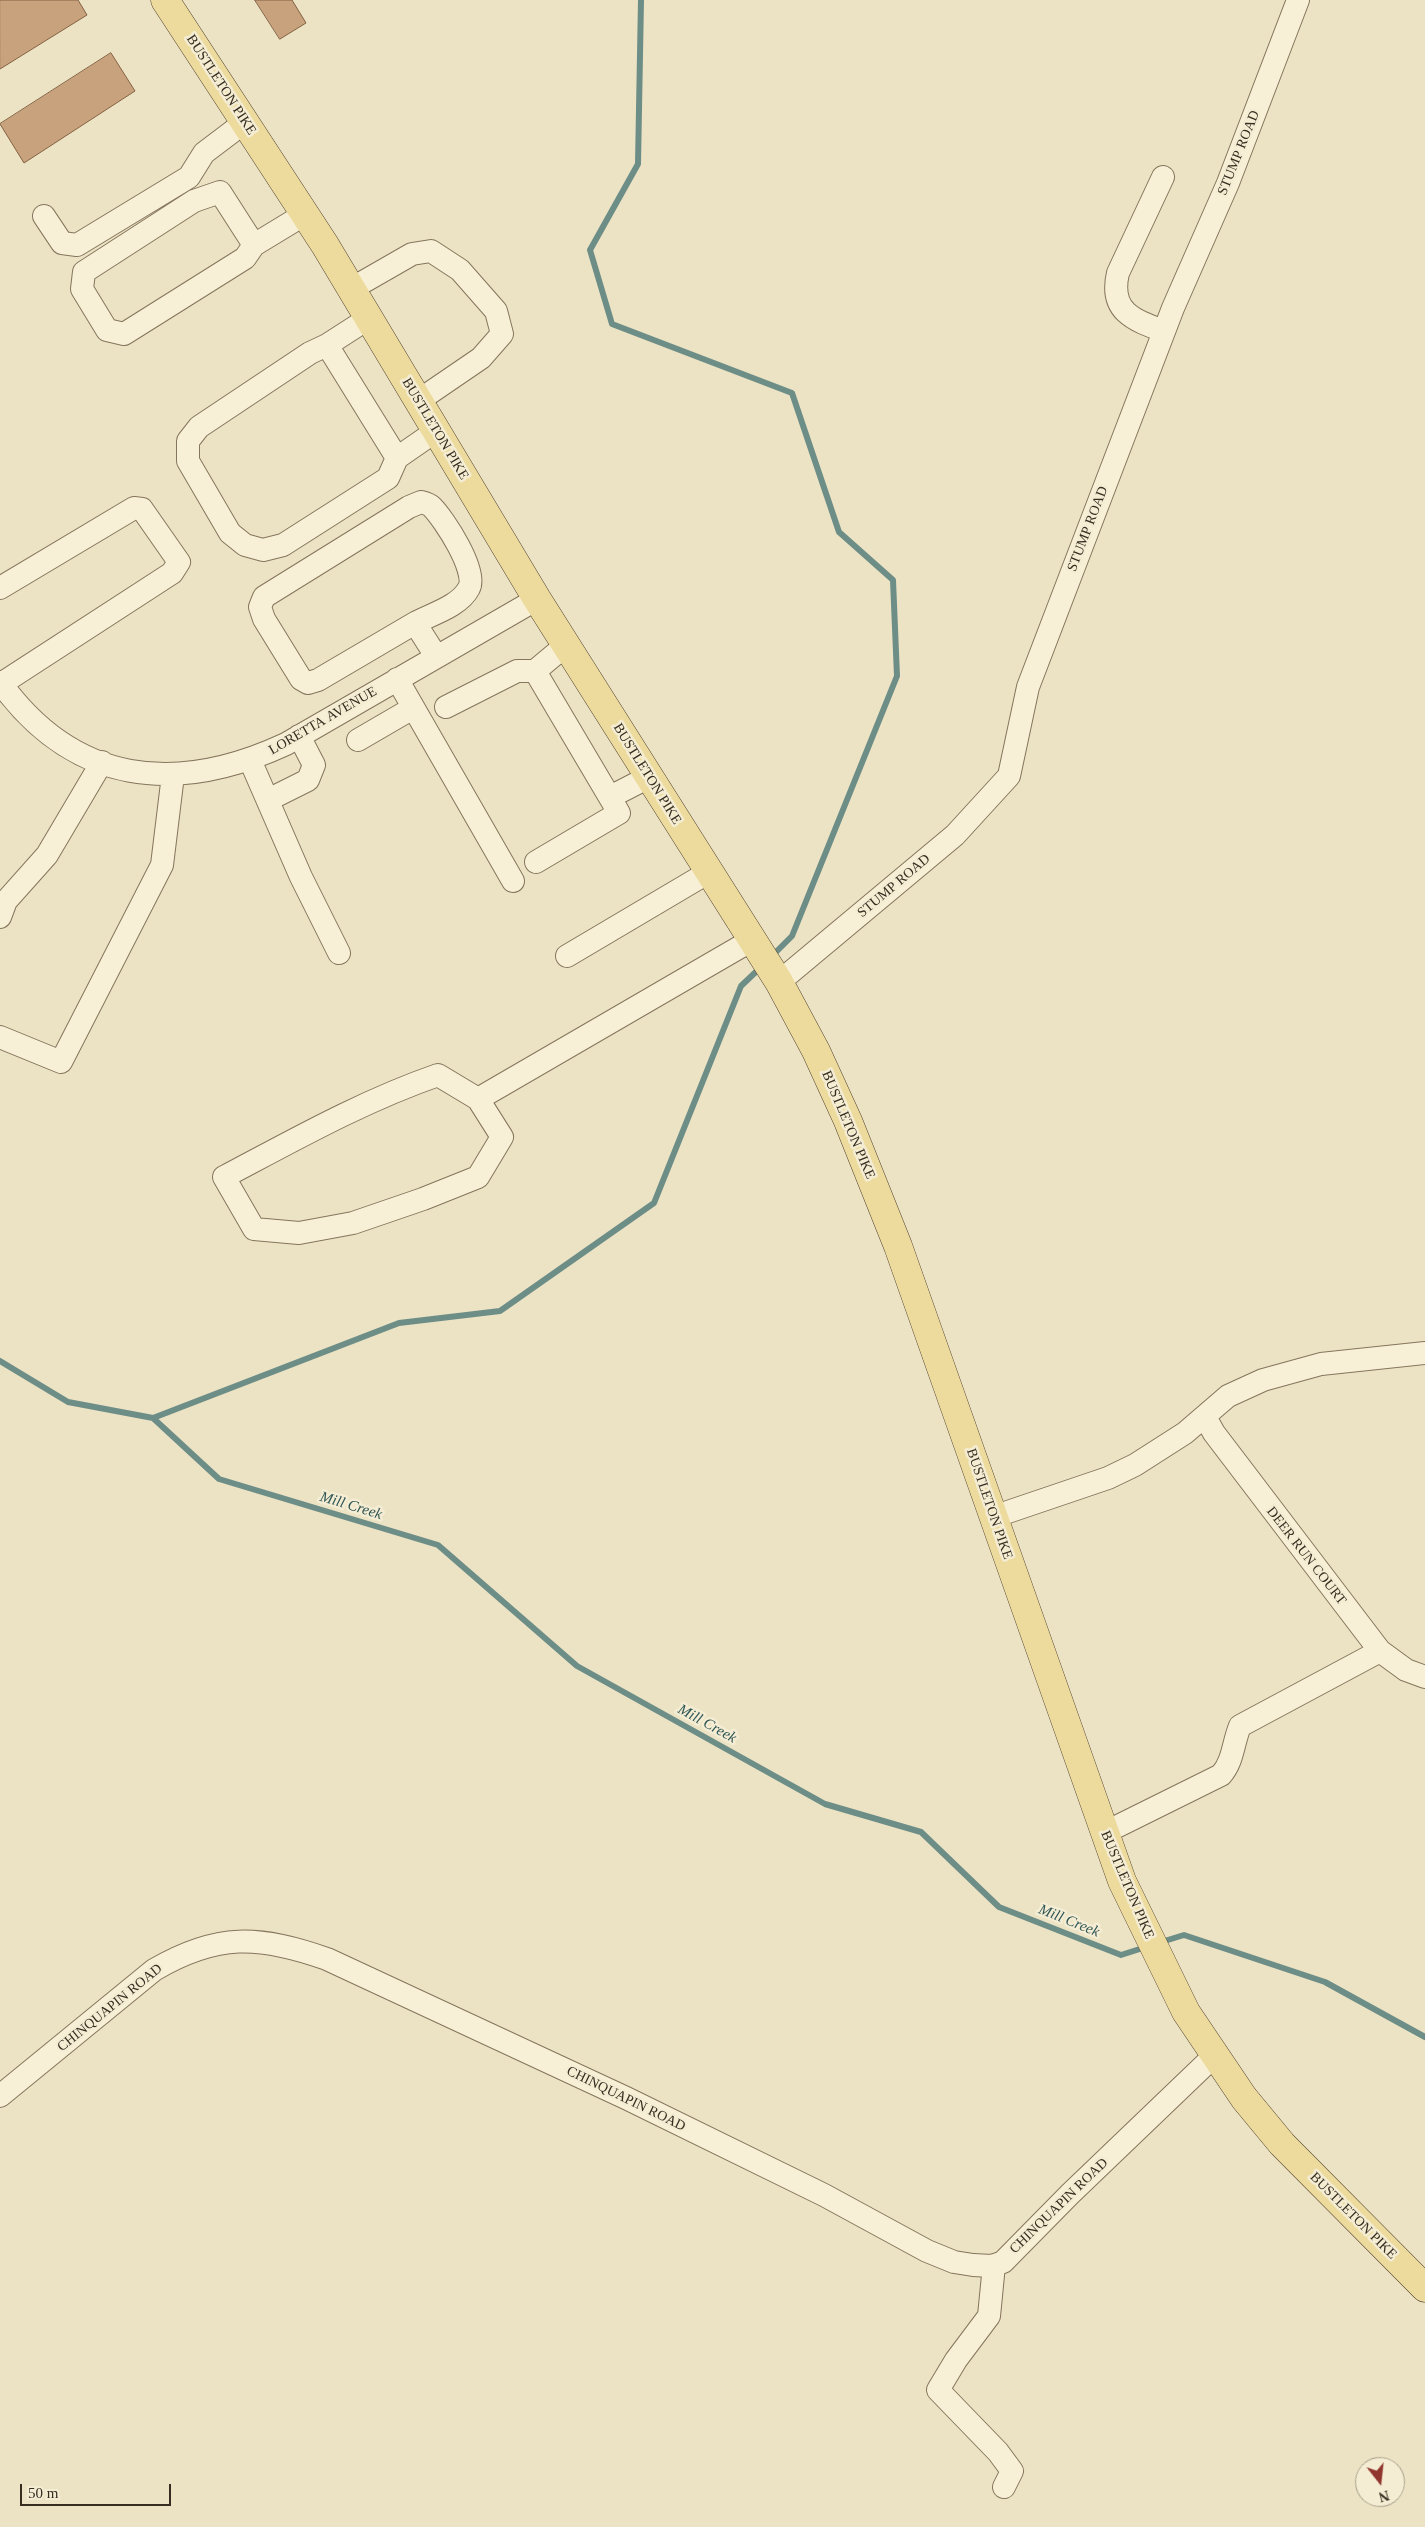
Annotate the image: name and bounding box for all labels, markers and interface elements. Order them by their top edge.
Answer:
street label: BUSTLETON PIKE [182,32,260,138]
street label: STUMP ROAD [1214,108,1264,198]
street label: BUSTLETON PIKE [398,375,472,483]
street label: STUMP ROAD [1064,484,1112,574]
street label: LORETTA AVENUE [266,683,380,759]
street label: BUSTLETON PIKE [609,720,685,828]
street label: STUMP ROAD [854,851,934,921]
street label: BUSTLETON PIKE [818,1068,878,1182]
street label: BUSTLETON PIKE [962,1446,1016,1562]
water label: Mill Creek [318,1488,384,1524]
street label: DEER RUN COURT [1263,1504,1349,1608]
water label: Mill Creek [675,1701,739,1747]
street label: BUSTLETON PIKE [1097,1828,1157,1942]
water label: Mill Creek [1036,1901,1102,1941]
street label: CHINQUAPIN ROAD [54,1960,166,2056]
street label: CHINQUAPIN ROAD [564,2063,688,2135]
street label: CHINQUAPIN ROAD [1006,2155,1112,2257]
street label: BUSTLETON PIKE [1306,2169,1400,2263]
north arrow [1355,2457,1405,2507]
scale bar [22,2474,174,2506]
text: 50 m [28,2485,58,2501]
text: N [1377,2487,1391,2505]

